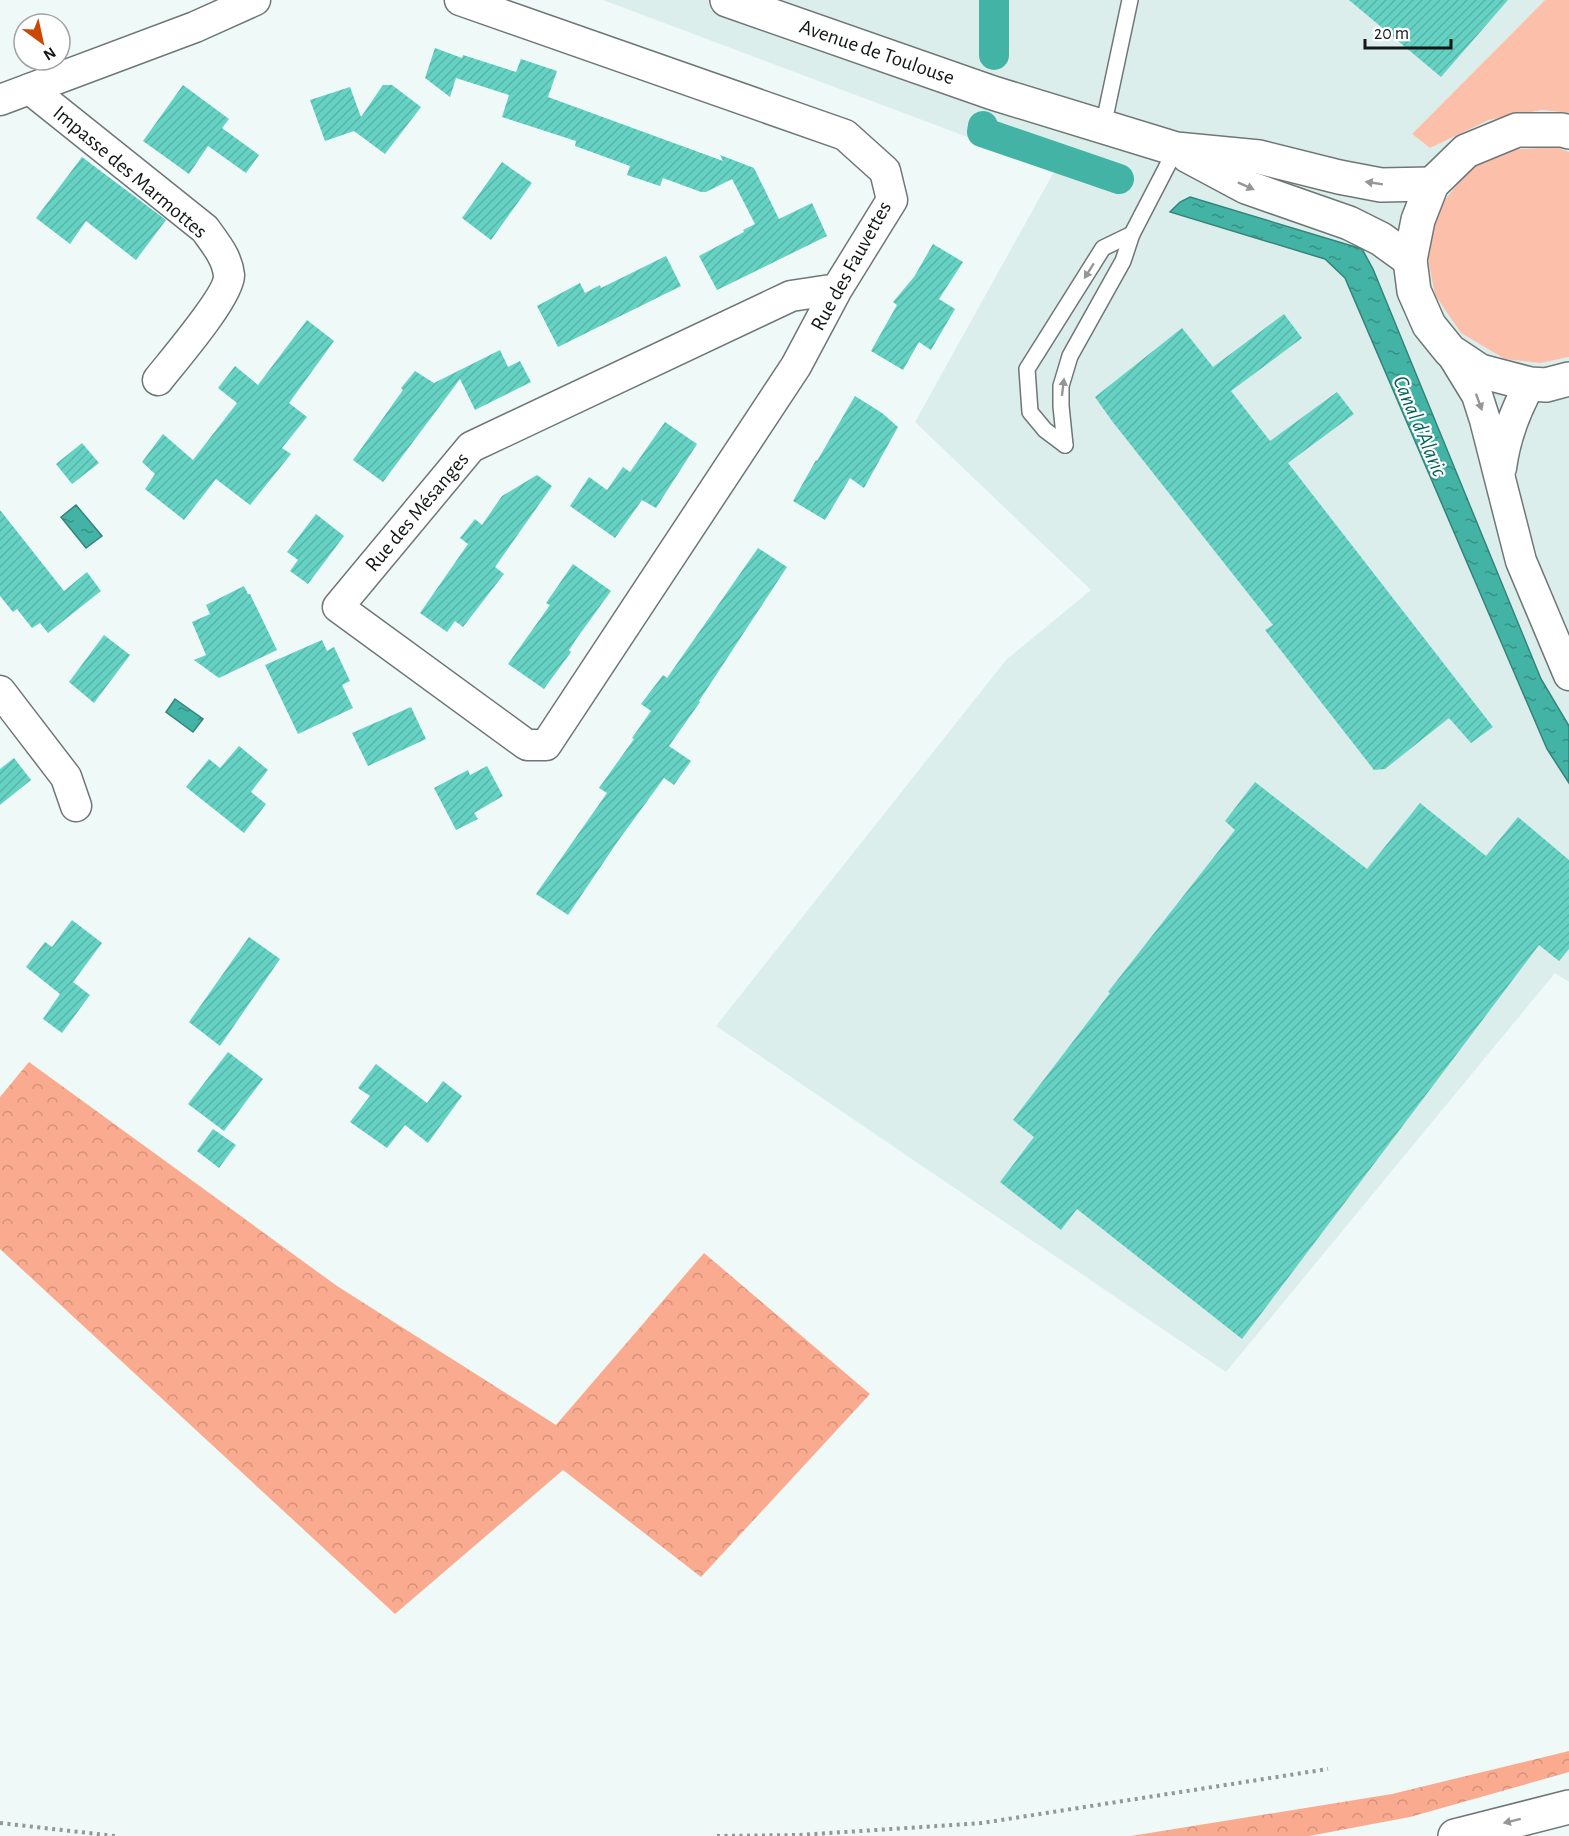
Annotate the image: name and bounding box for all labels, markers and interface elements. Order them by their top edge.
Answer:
north arrow [12,12,72,72]
scale bar [1365,12,1450,50]
street label: Avenue de Toulouse [797,16,957,88]
text: 20 m [1374,25,1409,43]
text: N [41,44,59,63]
street label: Impasse des Marmottes [49,102,211,242]
one-way arrow [1364,179,1383,188]
one-way arrow [1237,182,1254,191]
street label: Rue des Fauvettes [807,198,895,334]
one-way arrow [1083,262,1094,279]
water label: Canal d'Alaric [1389,372,1451,480]
one-way arrow [1058,377,1067,396]
one-way arrow [1475,393,1484,411]
street label: Rue des Mésanges [361,448,473,576]
one-way arrow [1503,1817,1521,1827]

